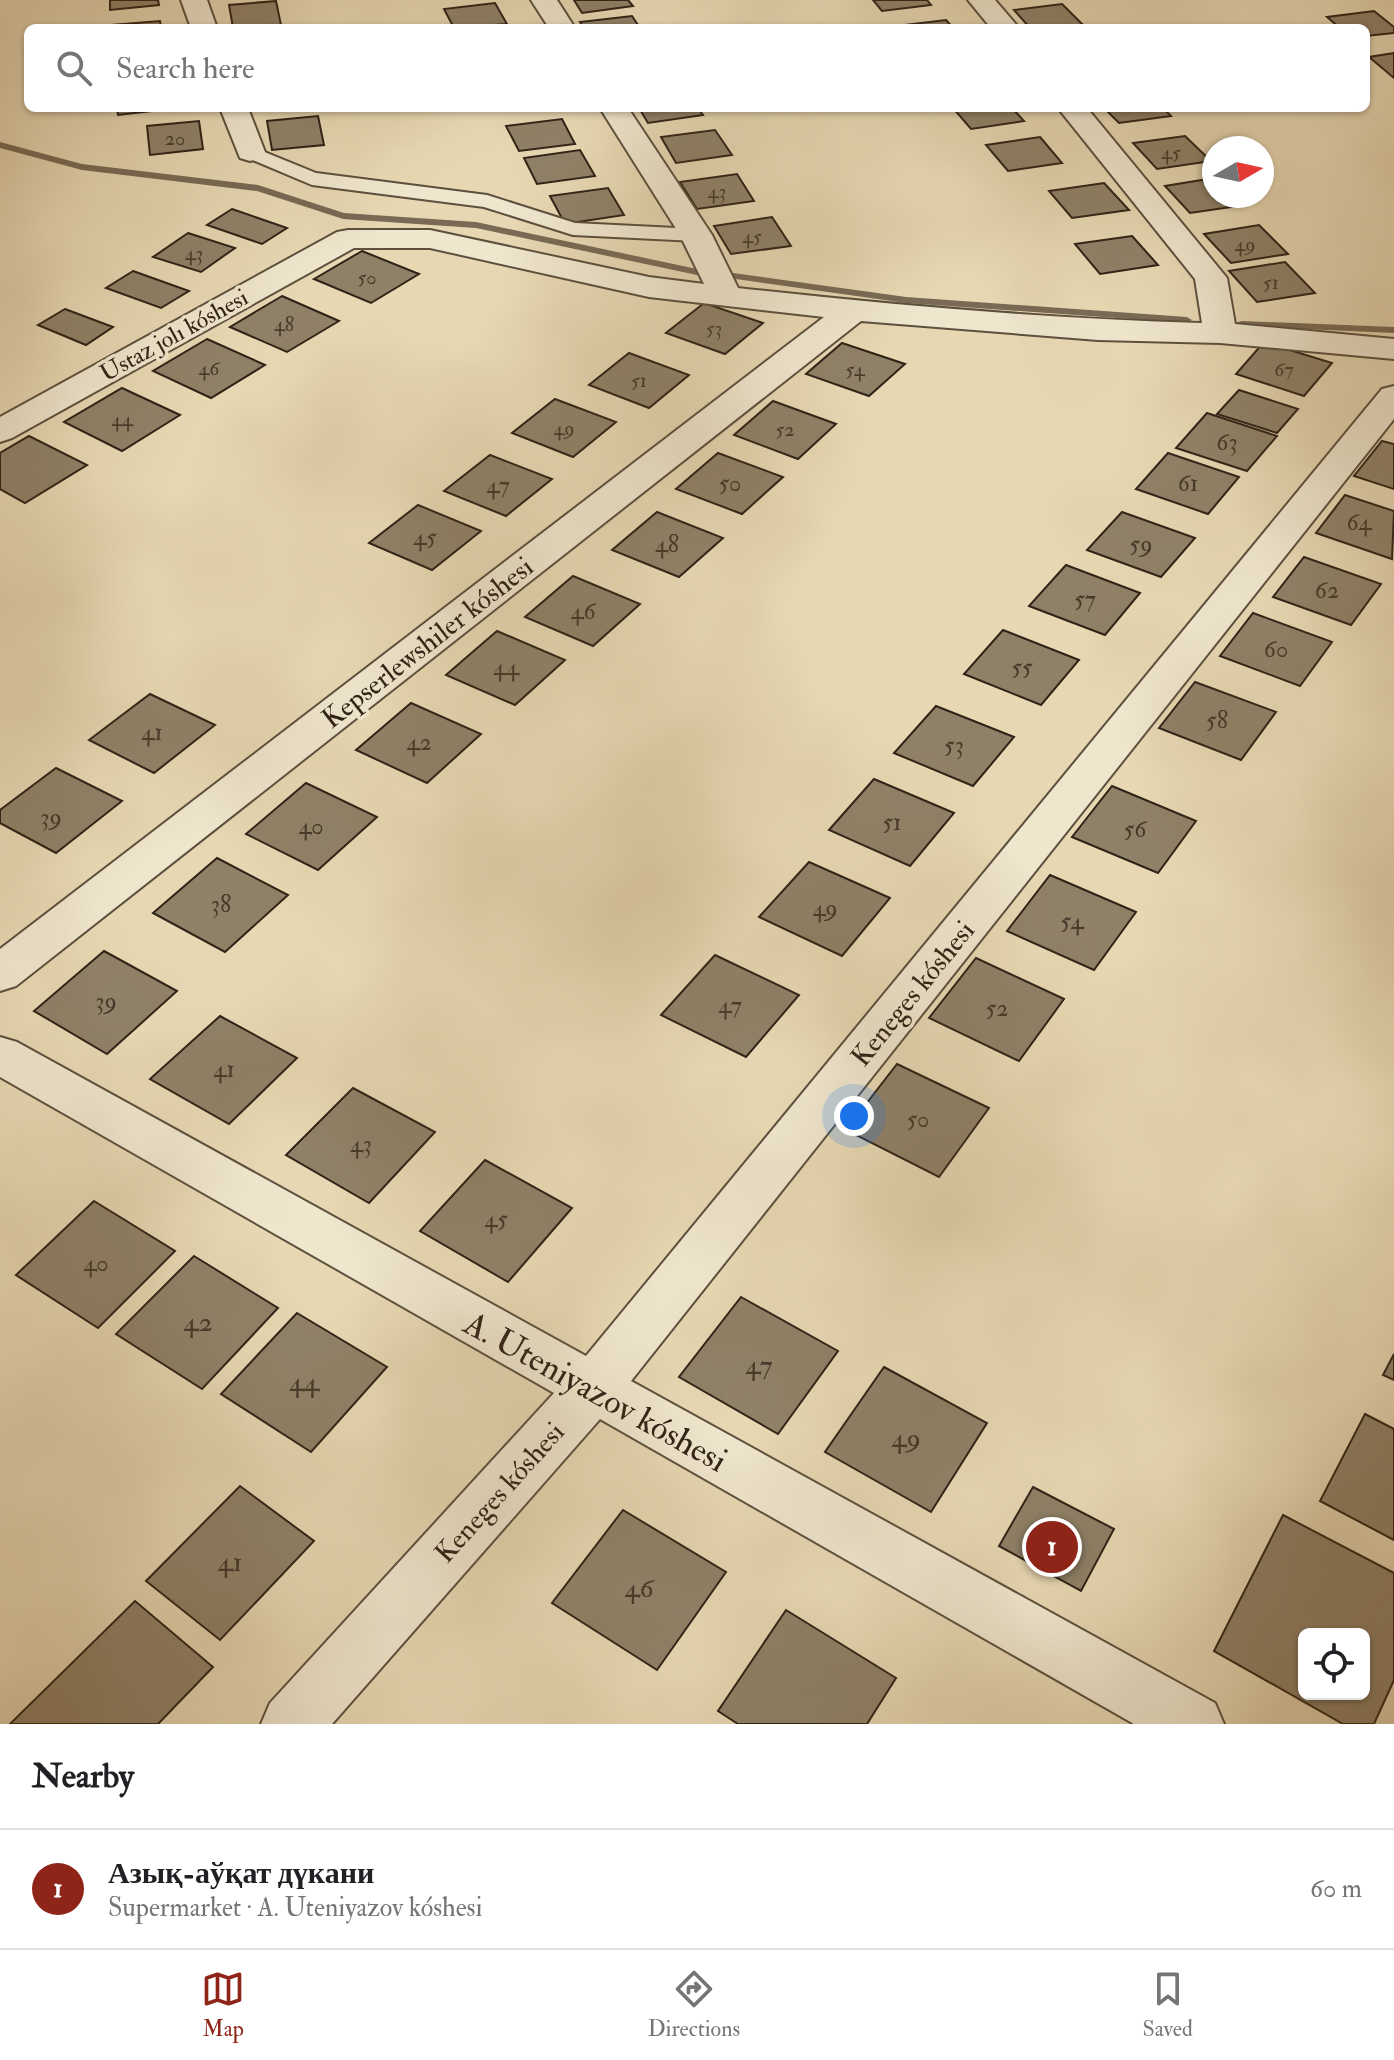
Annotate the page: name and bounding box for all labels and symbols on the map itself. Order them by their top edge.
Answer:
house number: 20 [165,126,185,151]
north arrow [1202,136,1274,208]
house number: 45 [1161,140,1181,165]
house number: 43 [708,179,726,204]
house number: 45 [742,224,762,249]
house number: 49 [1234,232,1256,257]
house number: 43 [185,241,203,266]
house number: 50 [358,265,376,290]
house number: 51 [1263,270,1279,295]
street label: Ustaz jolı kóshesi [95,282,254,389]
house number: 48 [274,312,294,337]
house number: 53 [706,316,722,341]
house number: 46 [199,356,220,381]
house number: 54 [845,357,866,382]
house number: 67 [1274,357,1294,382]
house number: 51 [631,368,647,393]
house number: 44 [111,407,134,432]
house number: 49 [553,416,575,441]
house number: 52 [776,417,794,442]
house number: 63 [1216,427,1238,458]
house number: 50 [719,468,741,499]
house number: 61 [1178,468,1198,499]
house number: 47 [486,470,510,501]
house number: 64 [1346,507,1373,538]
house number: 45 [413,522,437,553]
house number: 48 [655,529,679,560]
house number: 59 [1130,529,1152,560]
street label: Kepserlewshiler kóshesi [315,550,541,737]
house number: 62 [1315,575,1339,606]
house number: 57 [1074,584,1096,615]
house number: 46 [570,596,597,627]
house number: 60 [1264,634,1288,665]
house number: 44 [493,652,520,683]
house number: 55 [1011,652,1033,683]
house number: 58 [1206,705,1228,736]
house number: 41 [141,717,163,748]
house number: 42 [406,727,432,758]
house number: 53 [944,730,964,761]
house number: 39 [40,802,62,833]
house number: 51 [882,807,902,838]
house number: 40 [298,811,324,842]
house number: 56 [1124,814,1148,845]
house number: 38 [211,889,231,920]
house number: 49 [812,893,838,924]
house number: 54 [1061,906,1085,937]
street label: Keneges kóshesi [844,914,983,1074]
house number: 39 [95,986,117,1017]
house number: 47 [718,990,742,1021]
house number: 52 [986,993,1008,1024]
house number: 41 [213,1054,235,1085]
your location [834,1096,874,1136]
house number: 50 [907,1104,929,1135]
house number: 43 [350,1129,372,1160]
house number: 45 [484,1204,508,1235]
house number: 40 [83,1248,109,1279]
street label: A. Uteniyazov kóshesi [455,1302,734,1482]
house number: 42 [183,1305,213,1340]
house number: 47 [745,1348,773,1383]
house number: 44 [289,1365,321,1400]
street label: Keneges kóshesi [428,1415,572,1571]
house number: 49 [891,1421,921,1456]
pin: 1 [1026,1517,1078,1577]
house number: 41 [217,1545,243,1580]
house number: 46 [624,1571,655,1606]

